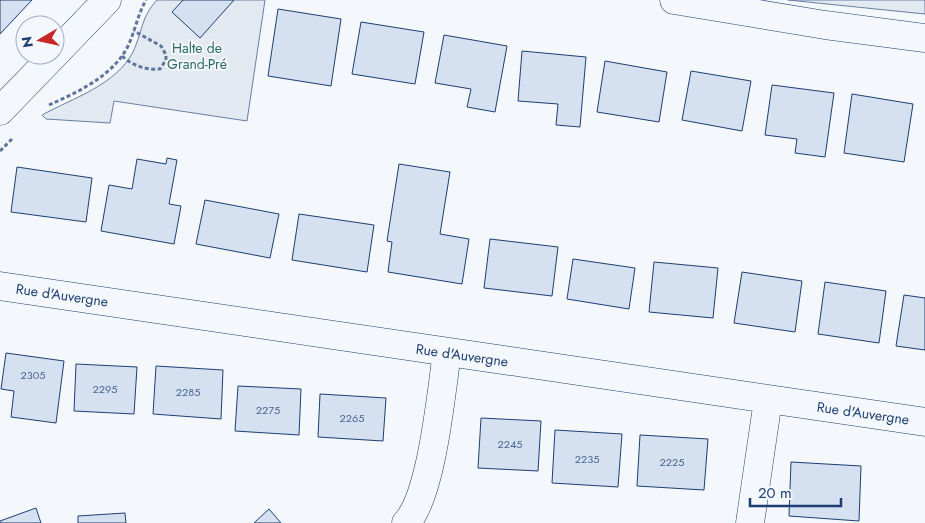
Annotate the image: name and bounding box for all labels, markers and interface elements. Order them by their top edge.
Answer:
north arrow [15,15,65,65]
text: N [16,35,38,49]
park label: Halte de Grand-Pré [167,38,227,74]
street label: Rue d'Auvergne [15,279,109,311]
street label: Rue d'Auvergne [415,339,509,371]
house number: 2305 [20,367,46,383]
house number: 2295 [92,381,118,397]
house number: 2285 [176,384,200,400]
street label: Rue d'Auvergne [816,397,910,429]
house number: 2275 [256,402,280,418]
house number: 2265 [339,410,365,426]
house number: 2245 [497,436,523,452]
house number: 2235 [575,451,599,467]
house number: 2225 [660,454,684,470]
scale bar [750,476,841,508]
text: 20 m [758,482,792,504]

